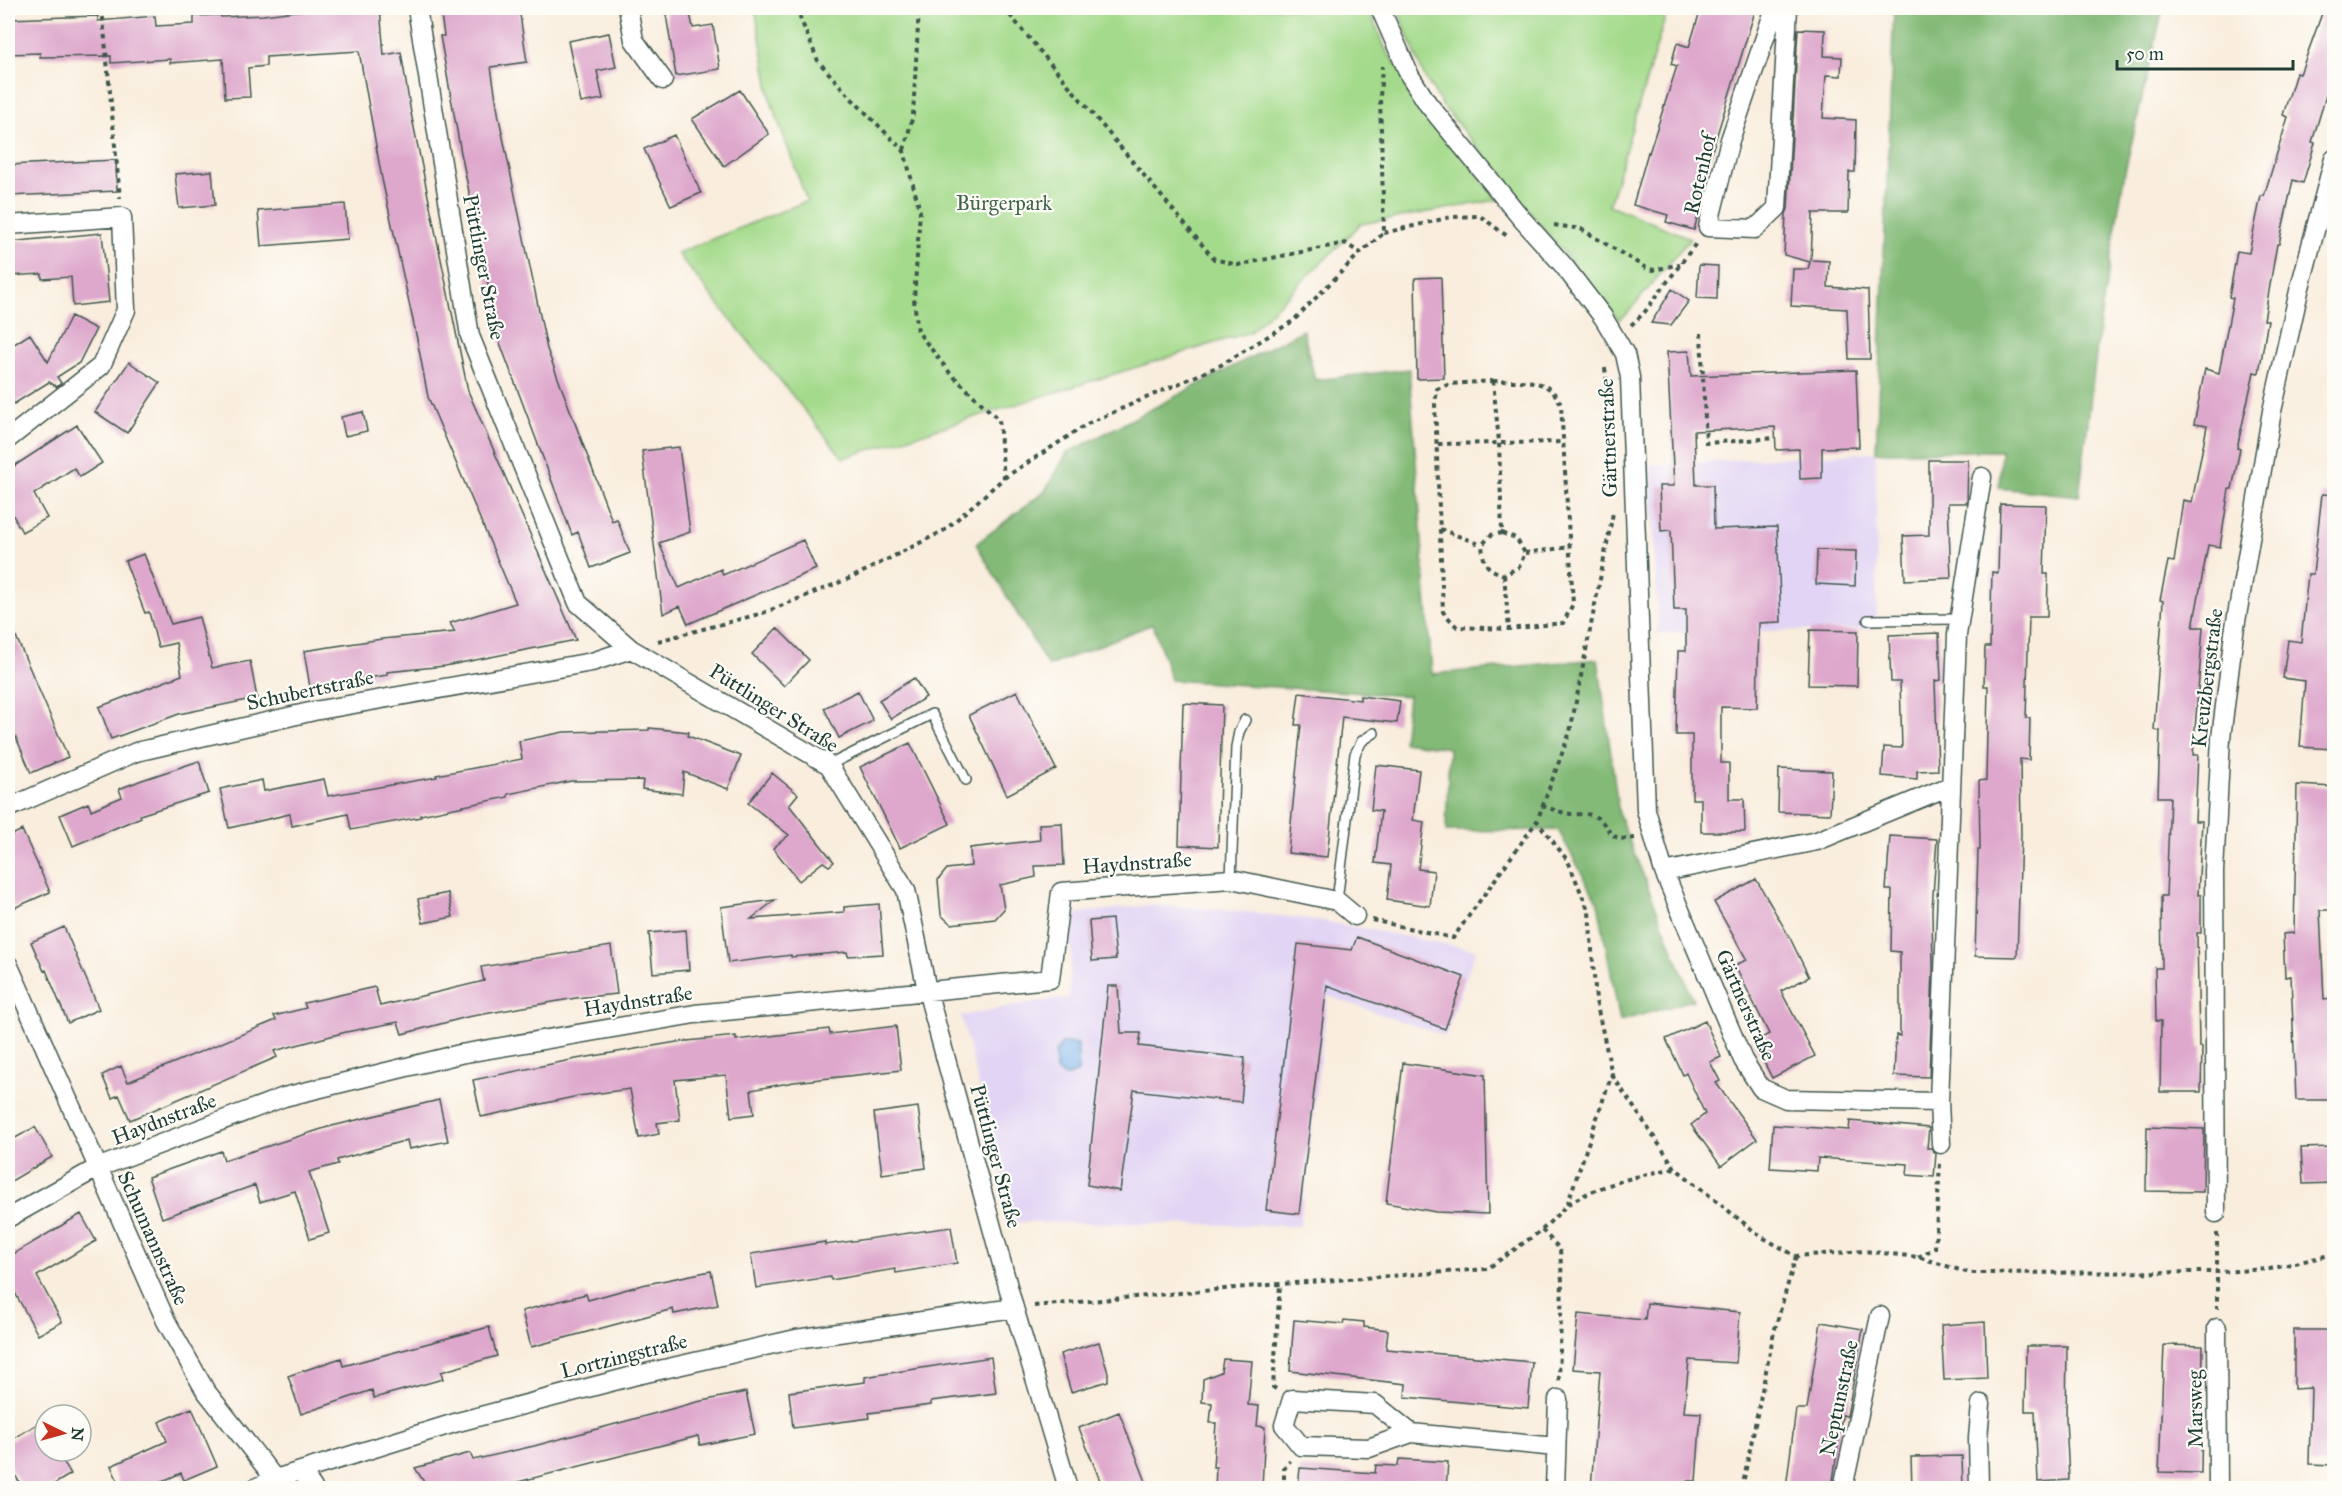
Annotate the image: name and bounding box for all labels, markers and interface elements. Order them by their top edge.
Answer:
scale bar [2117,33,2292,71]
text: 50 m [2126,43,2164,65]
street label: Rotenhof [1678,128,1723,217]
park label: Bürgerpark [956,190,1052,216]
street label: Püttlinger Straße [457,192,511,342]
street label: Gärtnerstraße [1593,378,1623,498]
street label: Kreuzbergstraße [2186,607,2228,749]
street label: Püttlinger Straße [704,658,844,758]
street label: Schubertstraße [244,664,376,716]
street label: Haydnstraße [1081,846,1193,880]
street label: Gärtnerstraße [1710,945,1782,1065]
street label: Haydnstraße [582,980,695,1022]
street label: Püttlinger Straße [964,1081,1028,1231]
street label: Haydnstraße [108,1087,220,1151]
street label: Schumannstraße [112,1167,194,1309]
street label: Lortzingstraße [558,1328,690,1384]
street label: Neptunstraße [1814,1337,1864,1459]
street label: Marsweg [2181,1369,2209,1448]
north arrow [33,1403,93,1463]
text: N [67,1427,88,1442]

